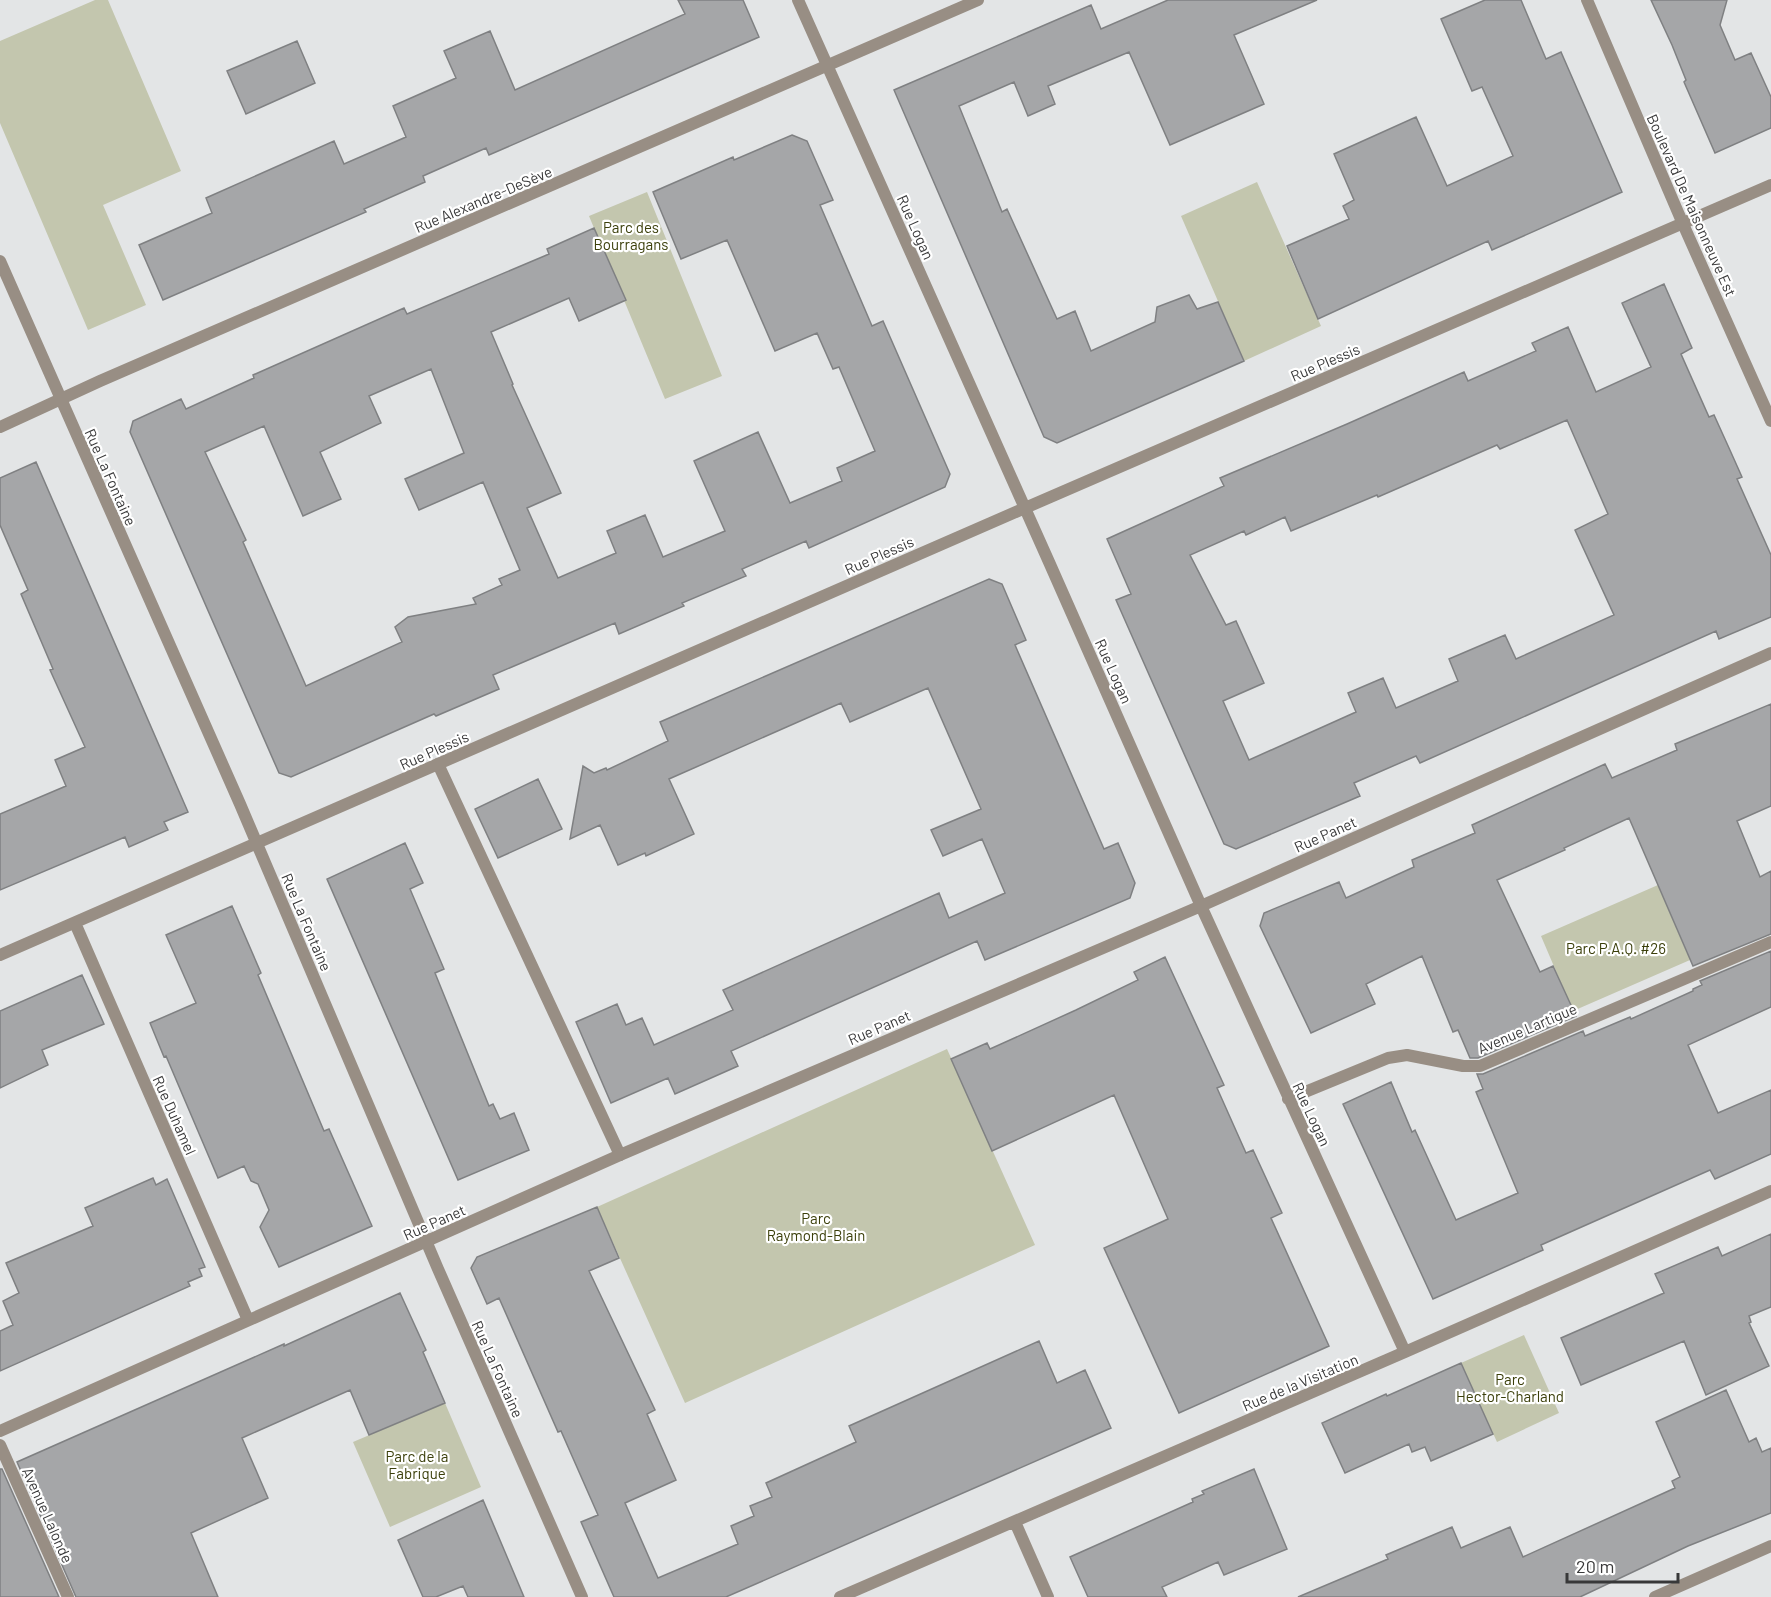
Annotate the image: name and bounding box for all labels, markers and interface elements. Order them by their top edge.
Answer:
street label: Boulevard De Maisonneuve Est [1644,111,1740,299]
street label: Rue Alexandre-DeSève [412,162,554,236]
street label: Rue Logan [894,192,938,262]
park label: Parc des Bourragans [593,218,669,253]
street label: Rue Plessis [1288,339,1362,385]
street label: Rue La Fontaine [82,426,140,528]
street label: Rue Plessis [842,532,916,578]
street label: Rue Logan [1092,636,1136,706]
street label: Rue Plessis [397,727,471,773]
street label: Rue Panet [1291,812,1359,856]
street label: Rue La Fontaine [278,870,336,974]
park label: Parc P.A.Q. #26 [1566,939,1666,957]
street label: Avenue Lartigue [1475,999,1579,1057]
street label: Rue Panet [845,1006,913,1048]
street label: Rue Duhamel [150,1073,200,1157]
street label: Rue Logan [1289,1079,1335,1149]
street label: Rue Panet [400,1200,468,1244]
park label: Parc Raymond-Blain [767,1209,865,1244]
street label: Rue La Fontaine [469,1318,527,1420]
street label: Rue de la Visitation [1239,1350,1361,1414]
park label: Parc Hector-Charland [1456,1370,1564,1405]
park label: Parc de la Fabrique [386,1447,449,1482]
street label: Avenue Lalonde [19,1464,77,1566]
scale bar [1567,1546,1678,1584]
text: 20 m [1576,1555,1614,1577]

